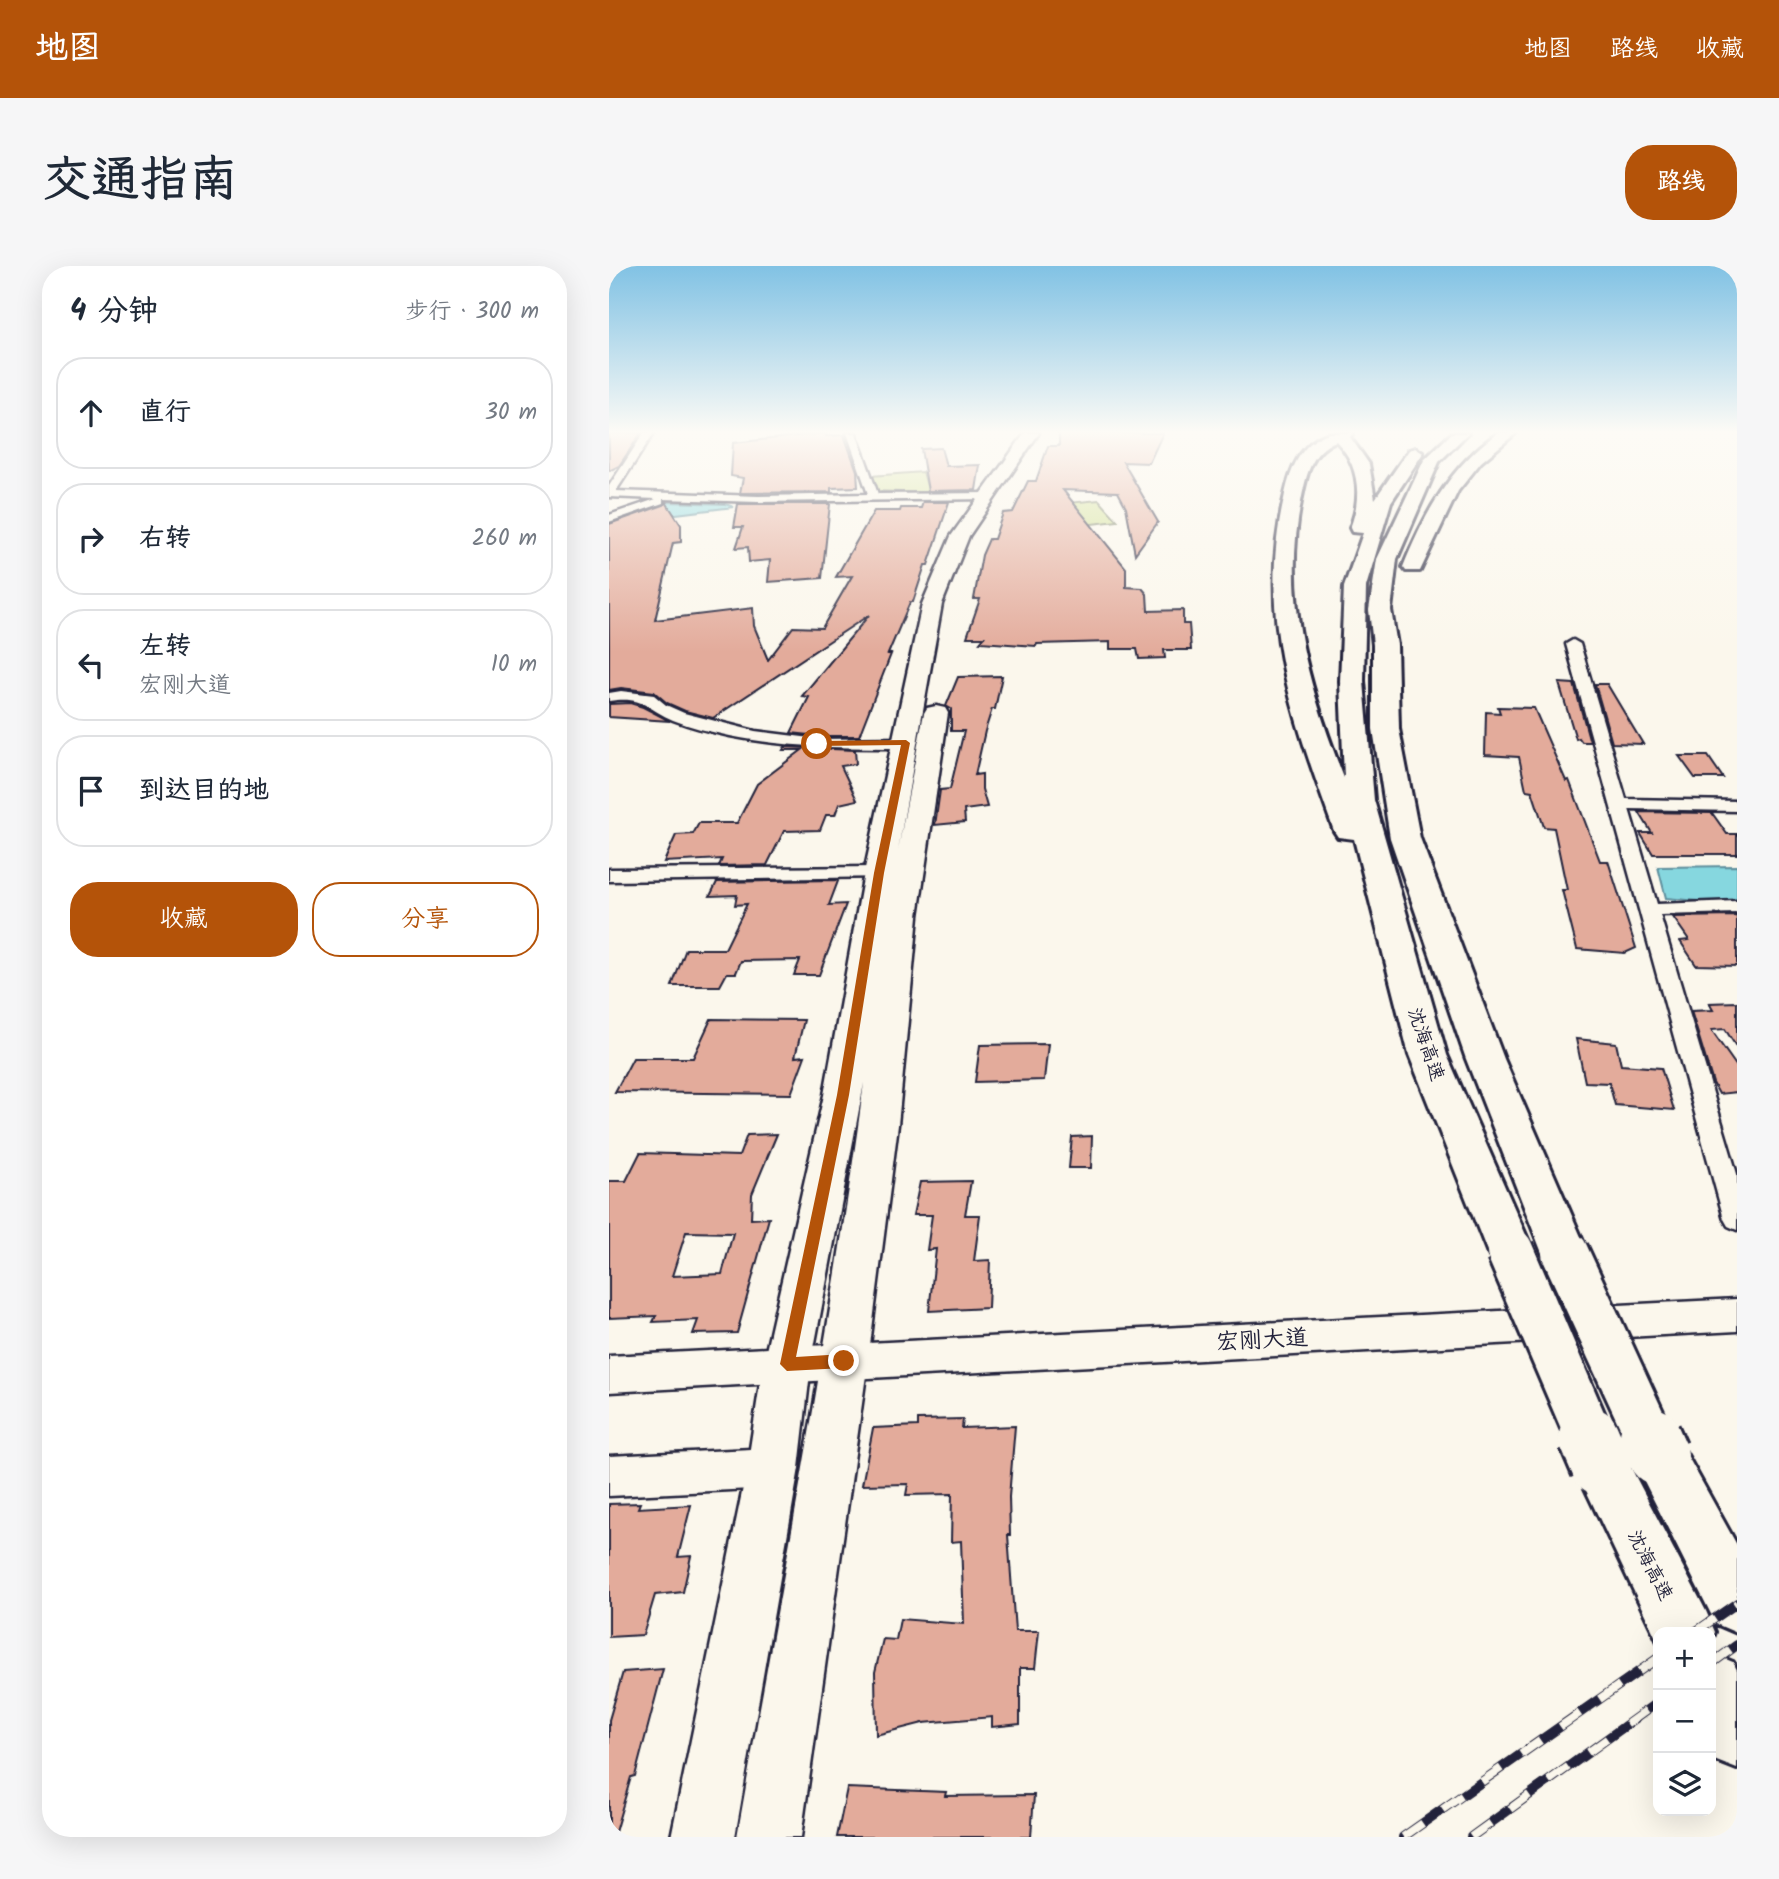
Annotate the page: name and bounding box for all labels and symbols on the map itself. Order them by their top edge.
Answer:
route start [801,728,832,759]
street label: 沈海高速 [1399,1004,1452,1085]
street label: 宏刚大道 [1215,1321,1309,1361]
route end [828,1345,859,1376]
street label: 沈海高速 [1619,1525,1680,1607]

